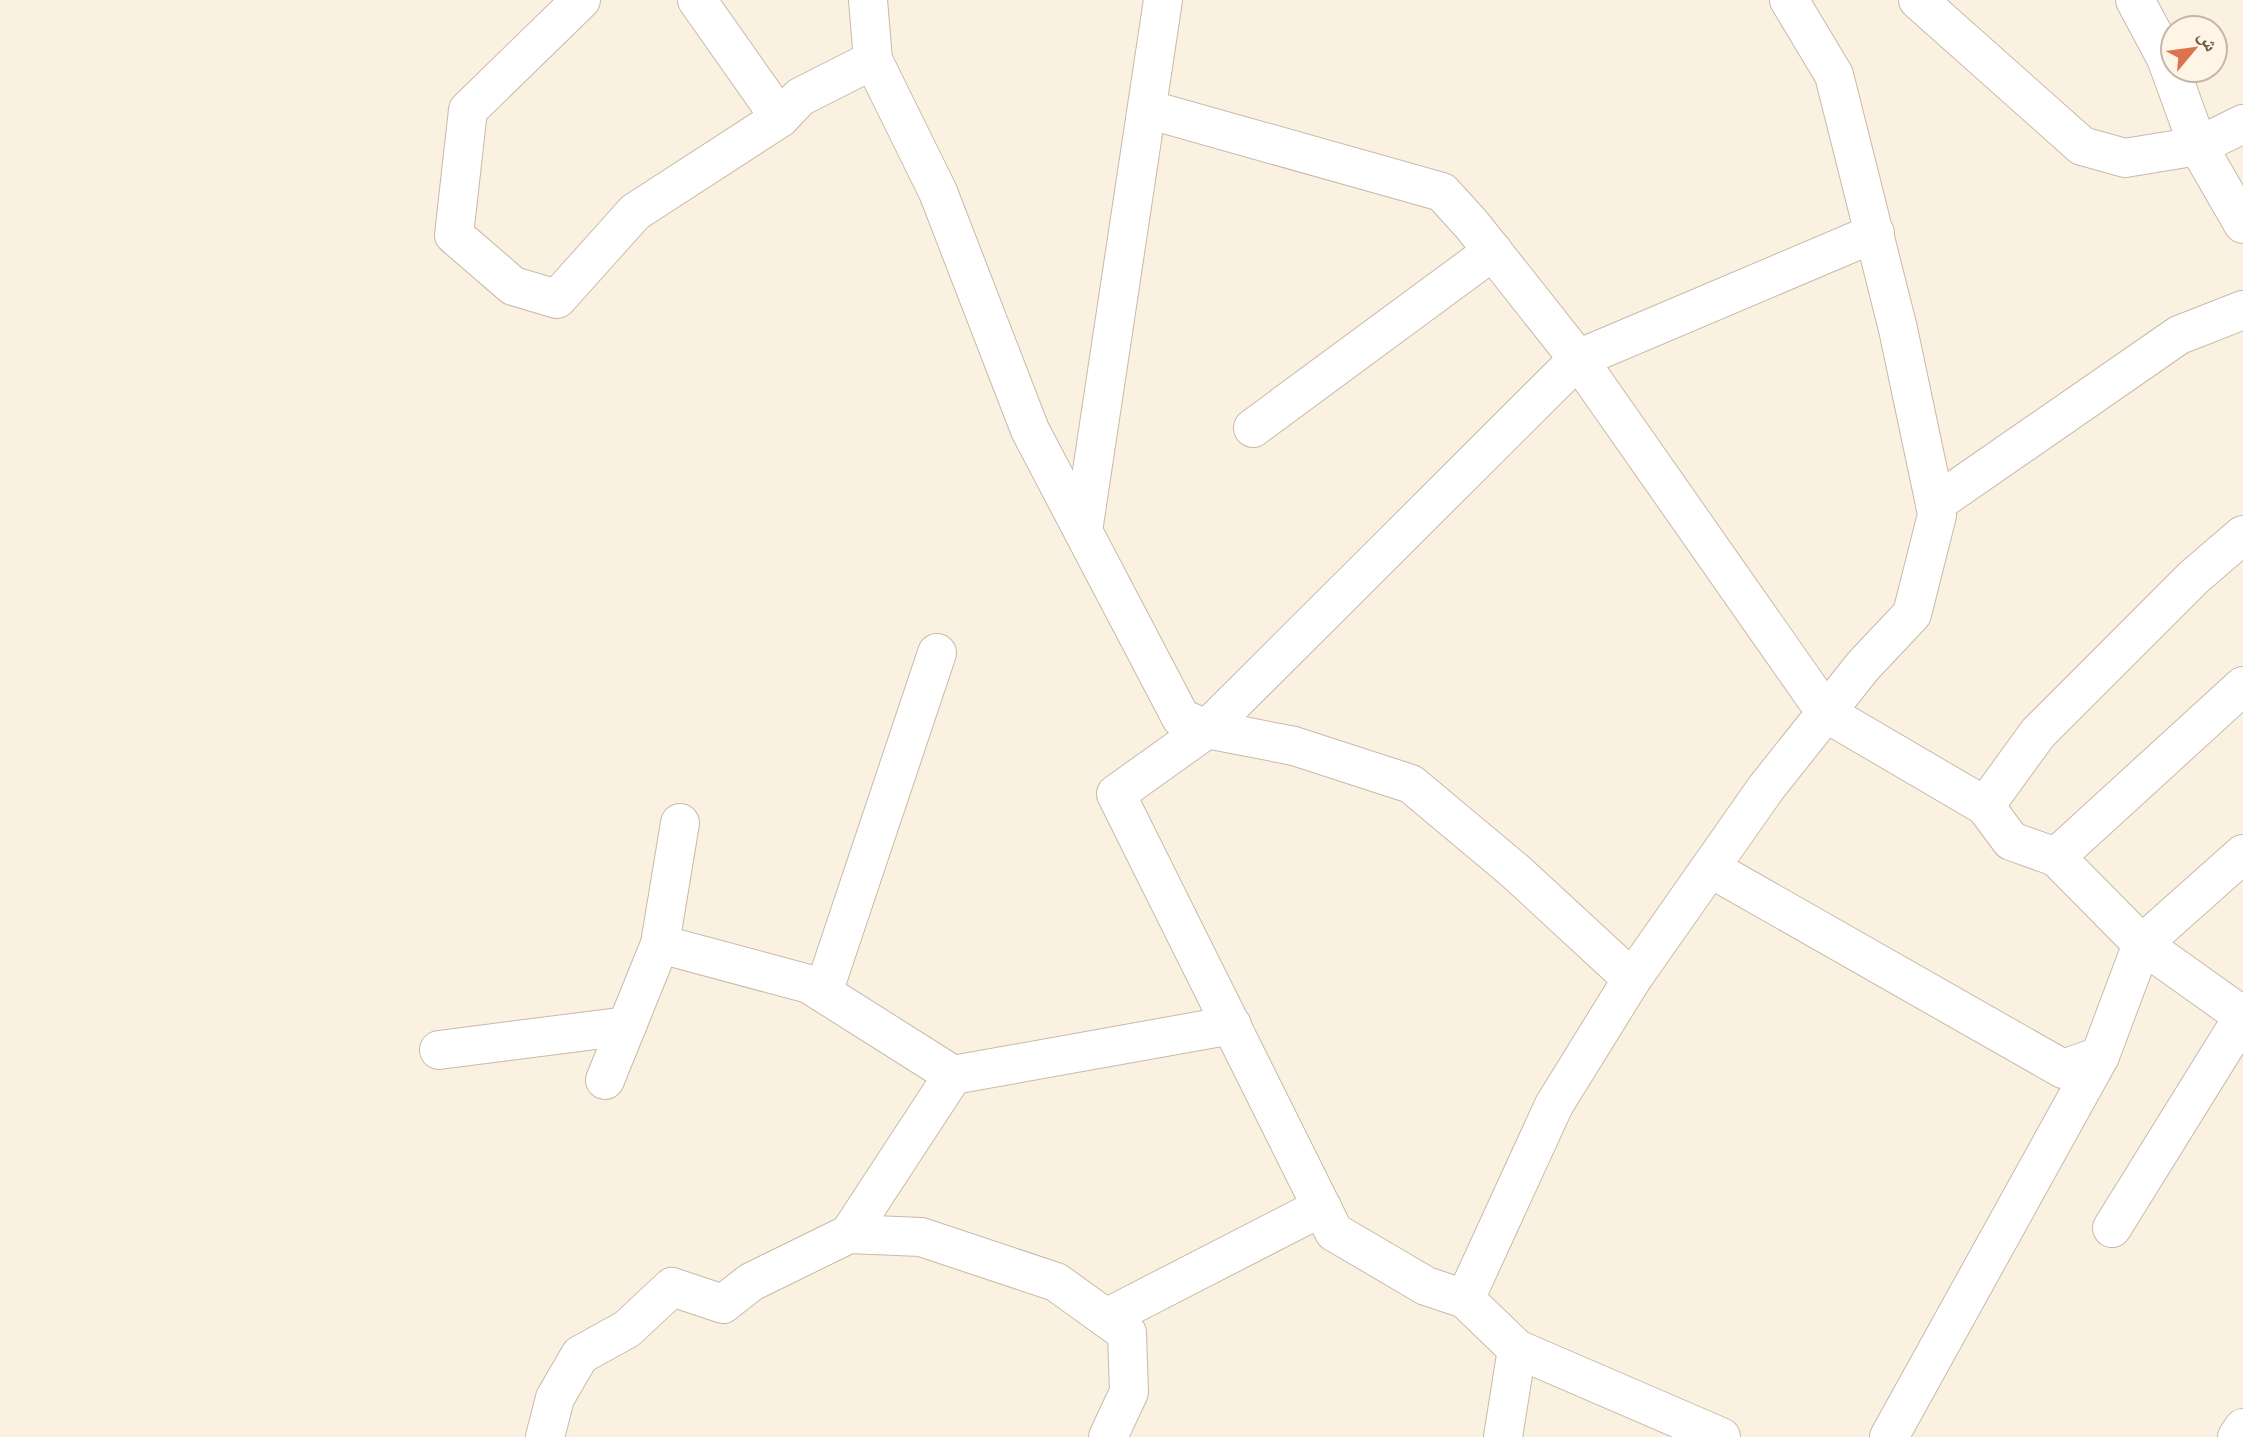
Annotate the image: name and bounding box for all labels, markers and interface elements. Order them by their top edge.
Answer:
north arrow [2159,14,2229,84]
text: ش [2193,27,2223,55]

